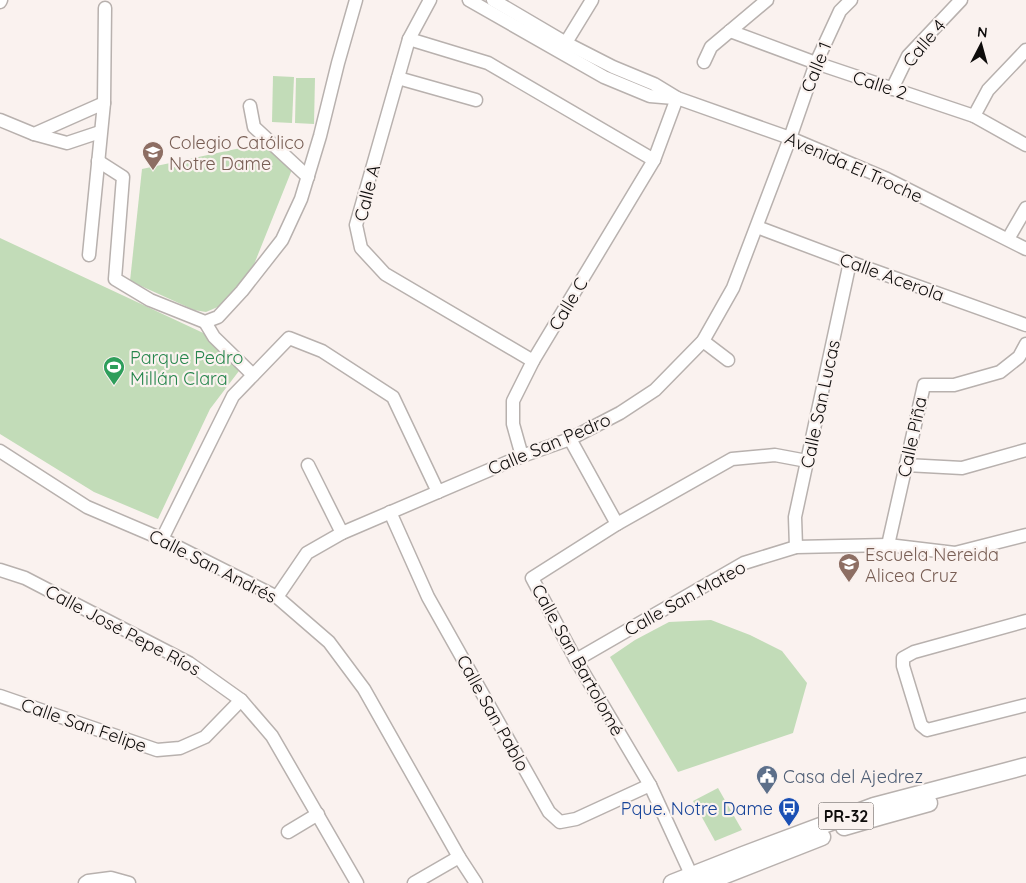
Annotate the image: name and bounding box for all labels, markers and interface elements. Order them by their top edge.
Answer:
street label: Calle 4 [897,14,951,72]
north arrow [956,20,1006,70]
text: N [976,23,988,42]
street label: Calle 1 [796,38,836,96]
street label: Calle 2 [850,65,910,105]
street label: Avenida El Troche [782,126,926,208]
place label: Colegio Católico Notre Dame [169,131,304,175]
school or university icon: Colegio Católico Notre Dame [141,140,165,171]
street label: Calle A [349,162,385,224]
street label: Calle Acerola [837,247,947,307]
street label: Calle C [543,273,593,335]
street label: Calle San Lucas [795,338,845,470]
place label: Parque Pedro Millán Clara [130,346,243,390]
sports icon: Parque Pedro Millán Clara [102,355,126,386]
street label: Calle Piña [892,395,932,479]
street label: Calle San Pedro [484,408,614,480]
street label: Calle San Andrés [145,524,281,608]
place label: Escuela Nereida Alicea Cruz [865,543,999,587]
school or university icon: Escuela Nereida Alicea Cruz [837,552,861,583]
street label: Calle San Mateo [620,555,750,641]
street label: Calle José Pepe Ríos [41,579,205,681]
street label: Calle San Bartolomé [527,580,629,740]
street label: Calle San Pablo [452,651,534,775]
street label: Calle San Felipe [18,693,150,757]
public building icon: Casa del Ajedrez [755,764,779,795]
place label: Casa del Ajedrez [783,765,923,788]
bus stop icon: Pque. Notre Dame [777,796,801,827]
place label: Pque. Notre Dame [621,797,773,820]
road number: PR-32 [818,802,874,829]

